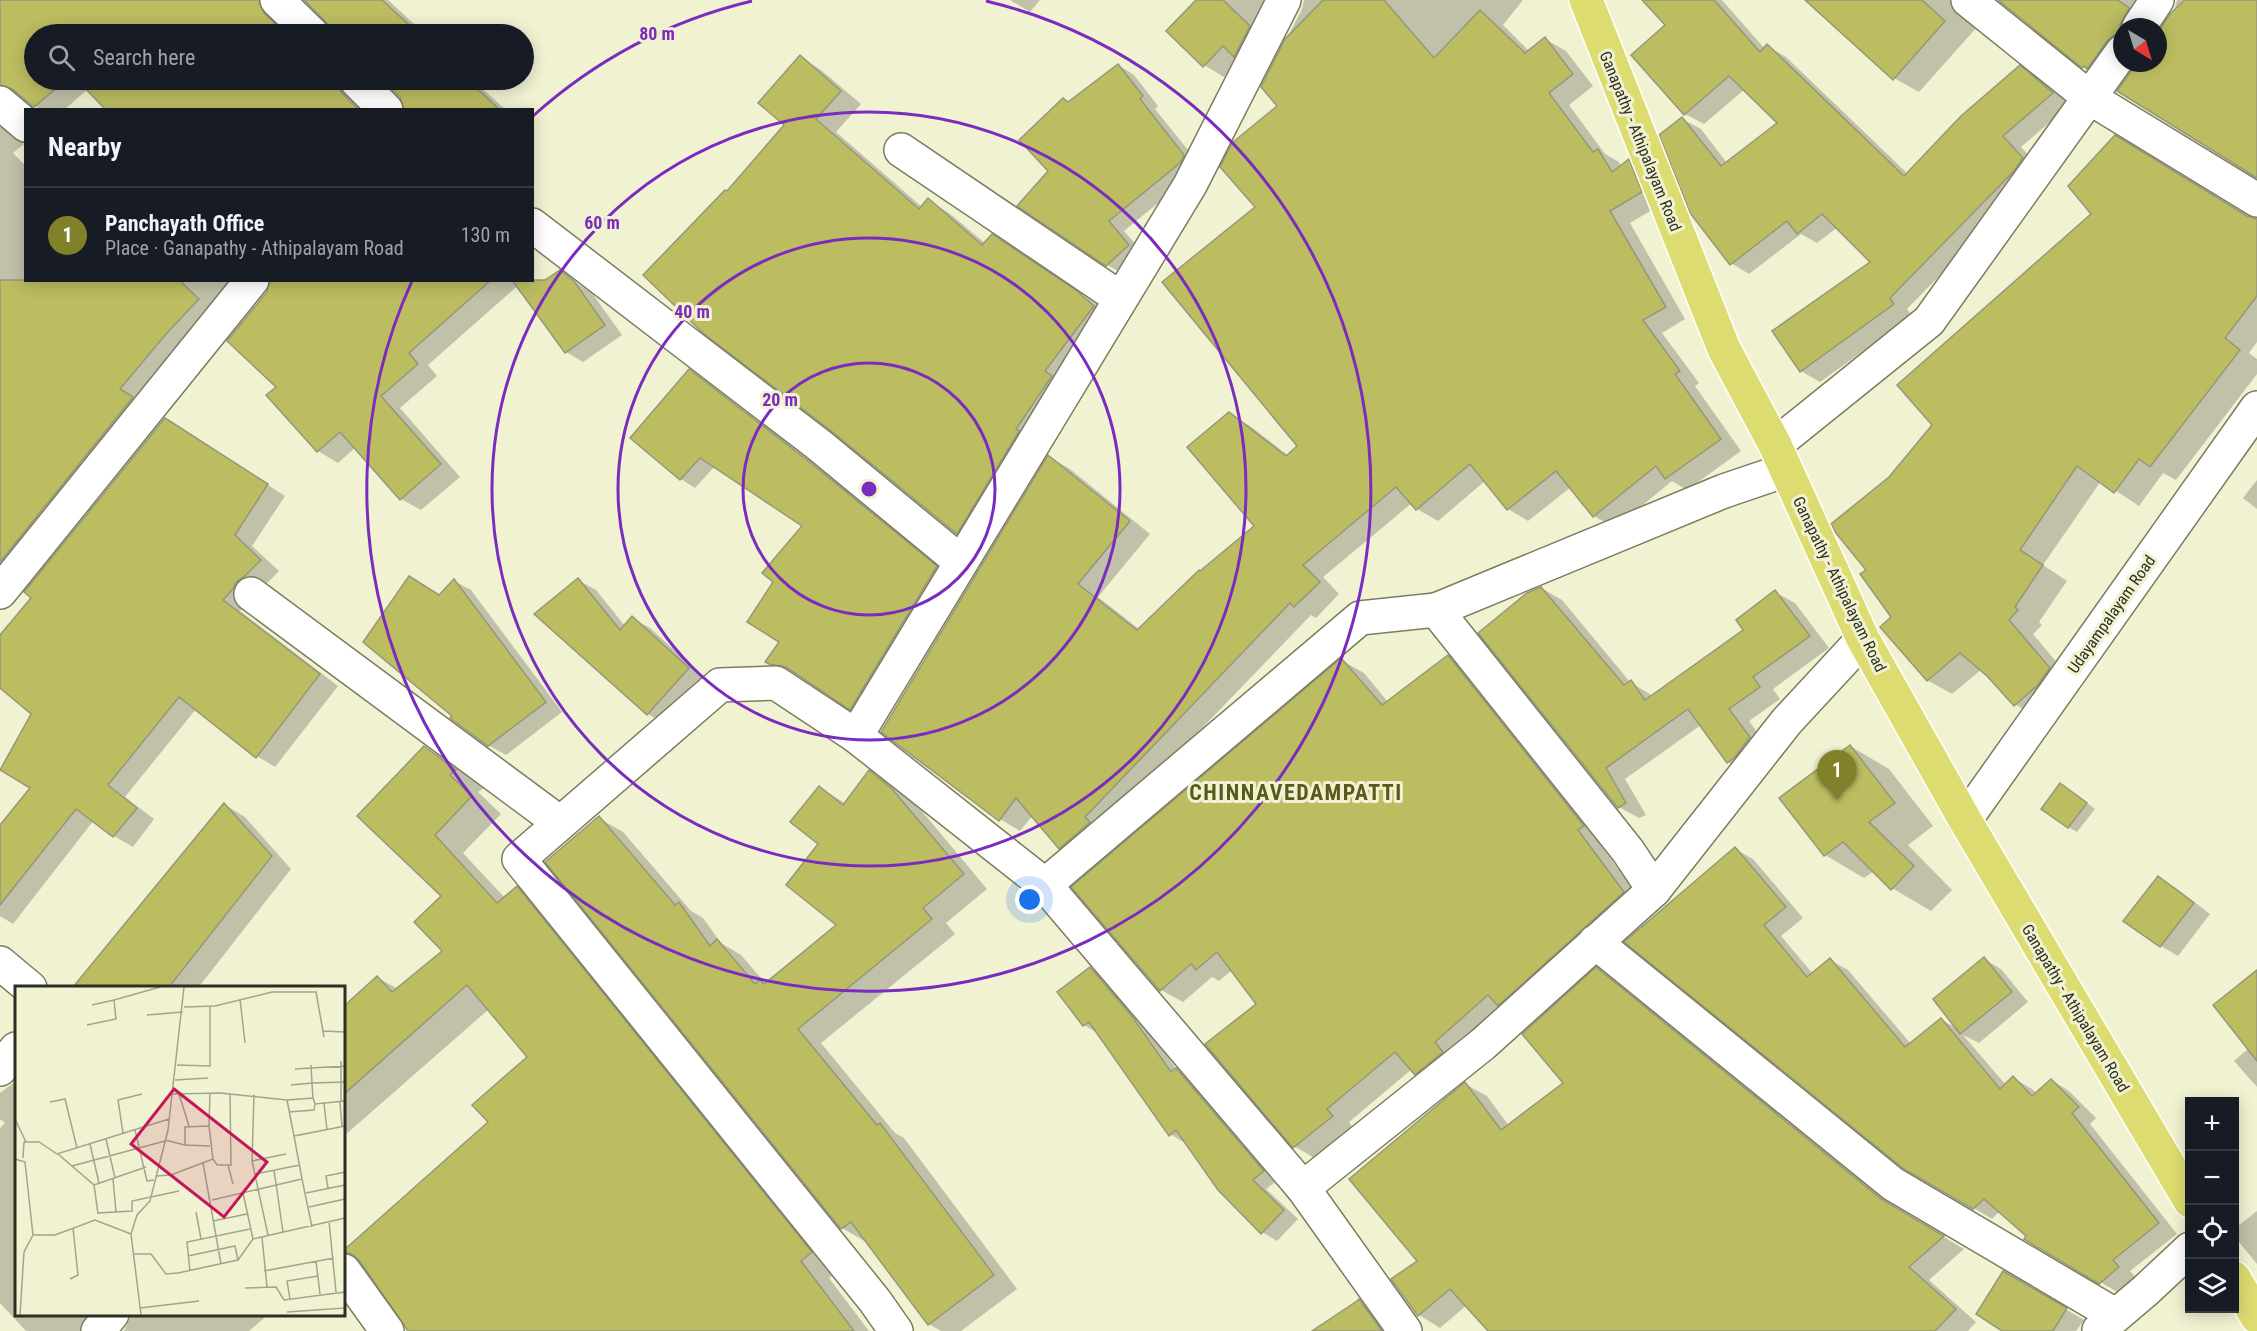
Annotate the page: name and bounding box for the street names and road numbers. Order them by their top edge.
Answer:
street label: Ganapathy - Athipalayam Road [1596,48,1685,234]
street label: Ganapathy - Athipalayam Road [1789,494,1890,675]
street label: Udayampalayam Road [2064,552,2159,677]
street label: Ganapathy - Athipalayam Road [2018,921,2133,1096]

